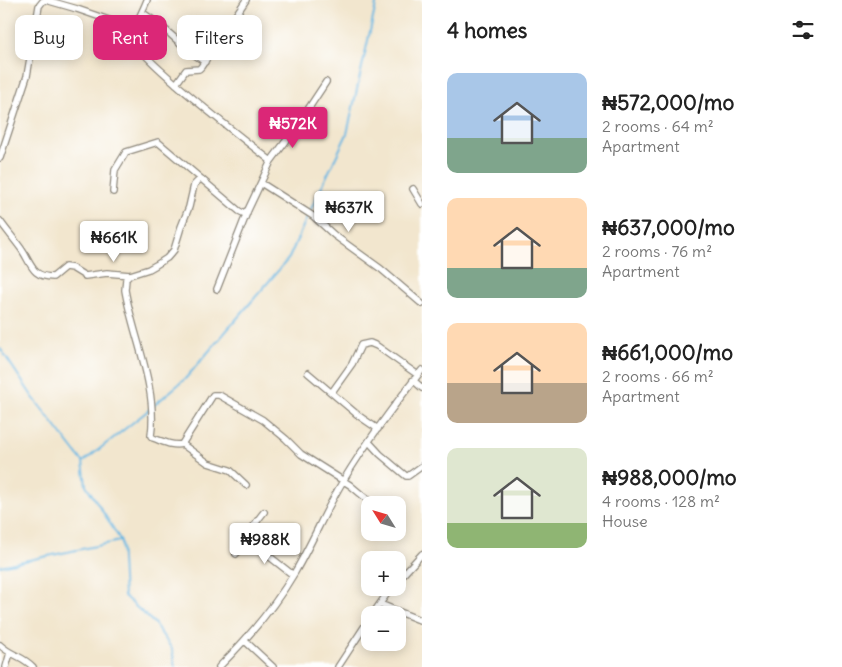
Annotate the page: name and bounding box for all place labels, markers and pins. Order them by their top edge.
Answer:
pin: ₦572K [258,106,328,149]
pin: ₦637K [314,190,384,233]
pin: ₦661K [79,220,149,263]
pin: ₦988K [230,522,300,565]

